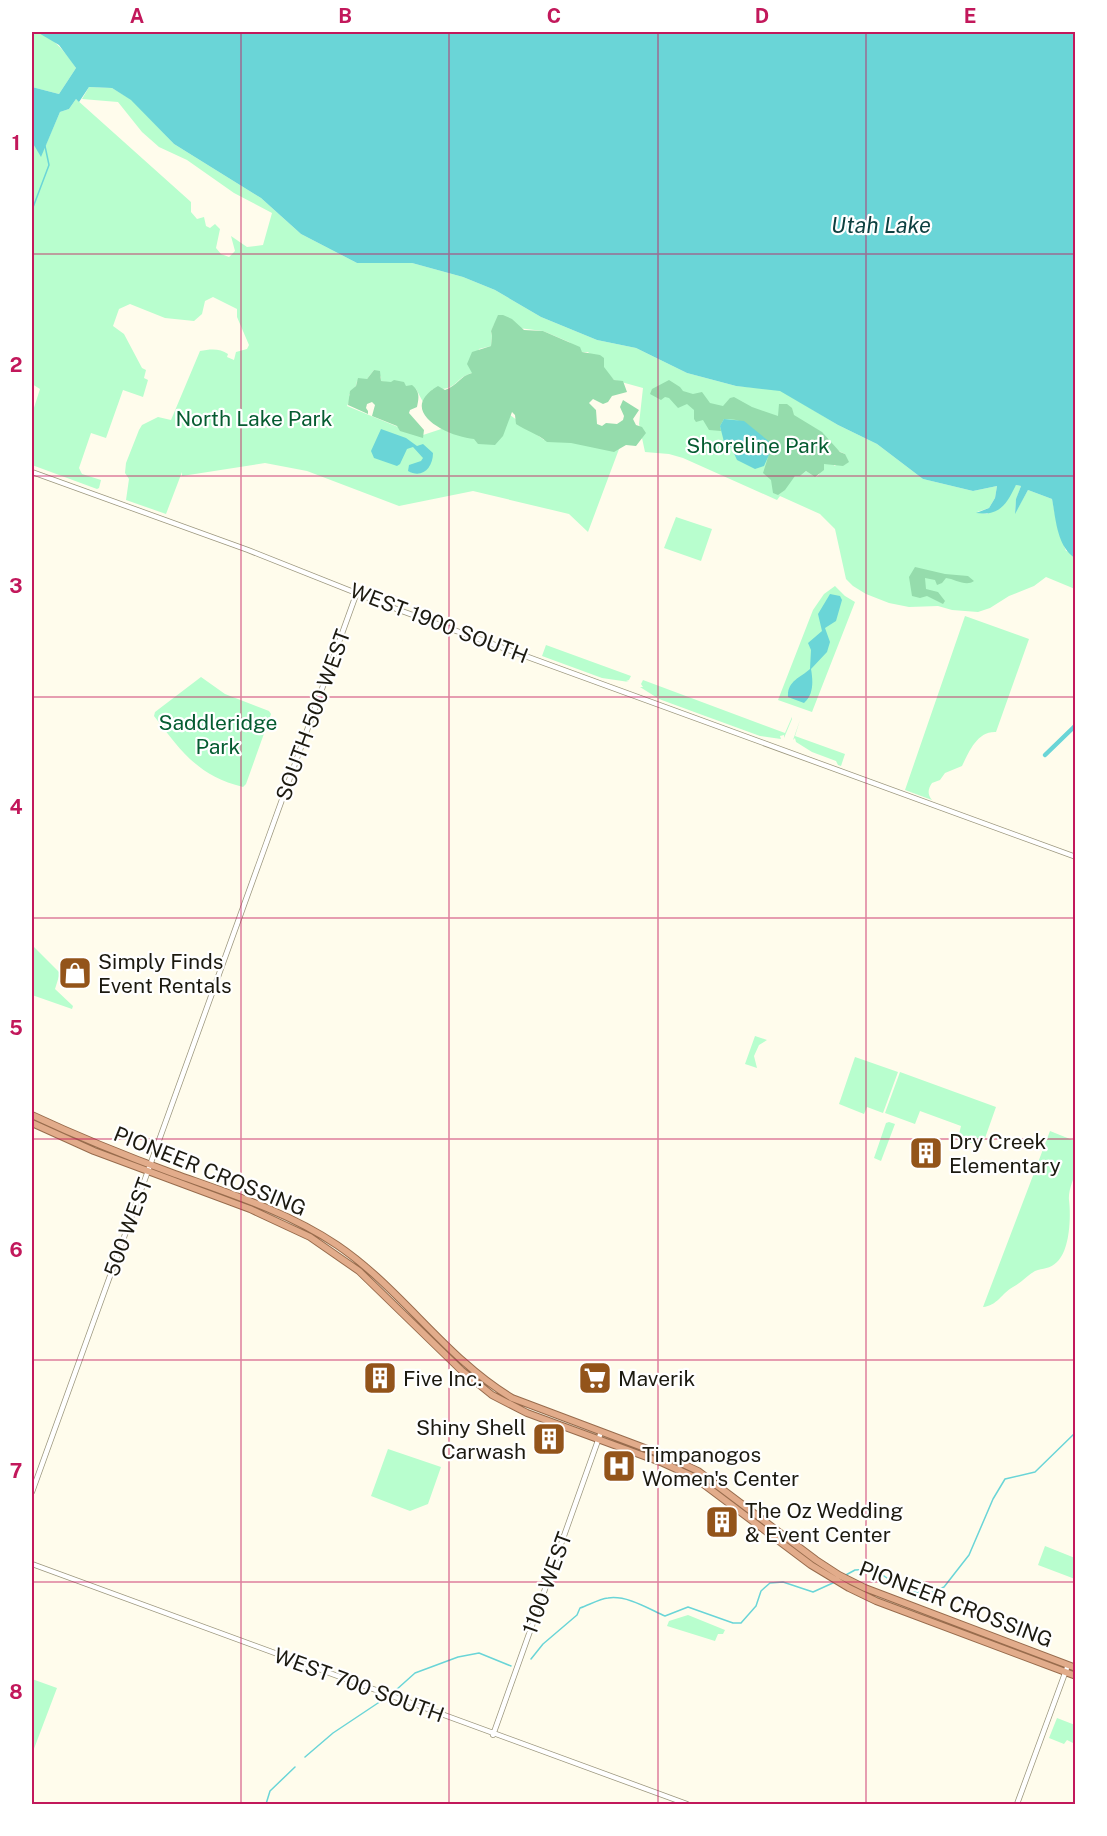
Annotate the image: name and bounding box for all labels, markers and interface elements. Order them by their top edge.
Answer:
text: A [130,4,144,28]
text: B [338,4,352,28]
text: C [547,4,561,28]
text: D [755,4,769,28]
text: E [964,4,976,28]
text: 1 [12,131,20,155]
water label: Utah Lake [831,212,931,238]
text: 2 [10,353,22,377]
park label: North Lake Park [175,406,333,431]
park label: Shoreline Park [686,433,830,458]
text: 3 [9,574,23,598]
street label: WEST 1900 SOUTH [346,578,532,668]
street label: SOUTH 500 WEST [270,626,356,804]
park label: Saddleridge Park [158,710,278,759]
text: 4 [9,795,23,819]
place label: Simply Finds Event Rentals [98,949,232,998]
shop icon: Simply Finds Event Rentals [57,955,93,991]
text: 5 [9,1016,23,1040]
street label: PIONEER CROSSING [110,1121,310,1221]
place label: Dry Creek Elementary [949,1129,1061,1178]
building icon: Dry Creek Elementary [908,1135,944,1171]
street label: 500 WEST [99,1174,157,1280]
text: 6 [9,1238,23,1262]
building icon: Five Inc. [362,1360,398,1396]
supermarket icon: Maverik [577,1360,613,1396]
place label: Five Inc. [403,1366,482,1391]
place label: Maverik [618,1366,696,1391]
place label: Shiny Shell Carwash [416,1415,526,1464]
building icon: Shiny Shell Carwash [531,1421,567,1457]
place label: Timpanogos Women's Center [642,1442,799,1491]
hospital icon: Timpanogos Women's Center [601,1448,637,1484]
text: 7 [10,1459,22,1483]
place label: The Oz Wedding & Event Center [745,1498,903,1547]
building icon: The Oz Wedding & Event Center [704,1504,740,1540]
street label: 1100 WEST [517,1529,577,1637]
street label: PIONEER CROSSING [856,1556,1056,1652]
street label: WEST 700 SOUTH [270,1643,448,1727]
text: 8 [9,1680,23,1704]

